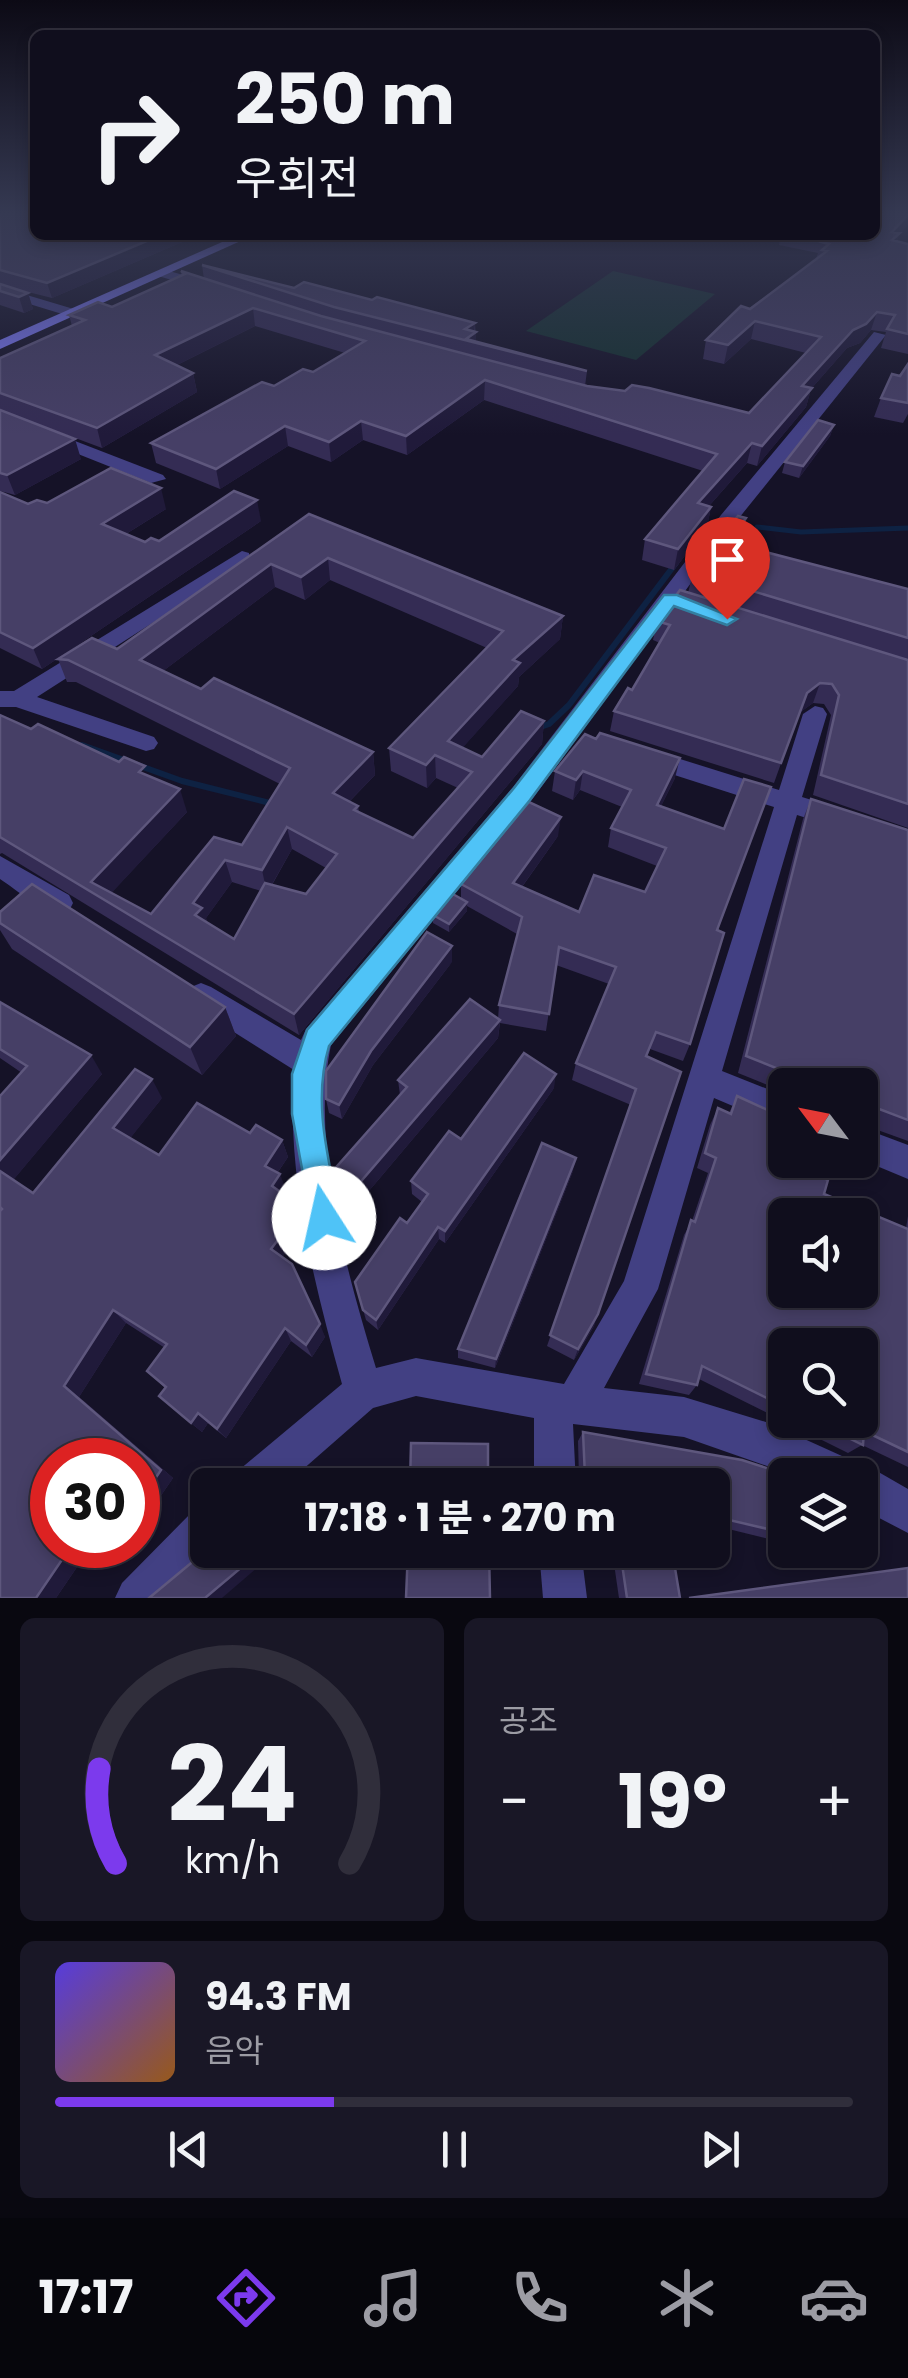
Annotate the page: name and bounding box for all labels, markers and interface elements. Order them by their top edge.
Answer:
text: 250 m [235,50,455,149]
icon: right [70,70,200,200]
text: 우회전 [235,147,359,210]
pin [685,517,770,620]
icon: arrive [700,532,755,587]
north arrow [768,1068,878,1178]
map controls [768,1068,878,1568]
position arrow [272,1166,376,1270]
button: sound [768,1198,878,1308]
button: search [768,1328,878,1438]
speed limit sign: 30 [30,1438,160,1568]
button: layers [768,1458,878,1568]
text: 17:18 · 1 분 · 270 m [304,1491,616,1544]
text: 공조 [499,1698,558,1743]
text: 24 [167,1712,297,1857]
text: 19° [618,1749,727,1854]
text: − [499,1763,529,1840]
text: + [815,1763,853,1840]
text: km/h [184,1835,280,1886]
text: 94.3 FM [205,1970,352,2023]
text: 음악 [205,2028,264,2073]
icon: previous [161,2122,216,2177]
icon: pause [427,2122,482,2177]
icon: next [693,2122,748,2177]
icon: directions [211,2263,281,2333]
icon: music [358,2263,428,2333]
icon: phone [505,2263,575,2333]
icon: climate [652,2263,722,2333]
icon: car [799,2263,869,2333]
text: 17:17 [39,2266,133,2329]

